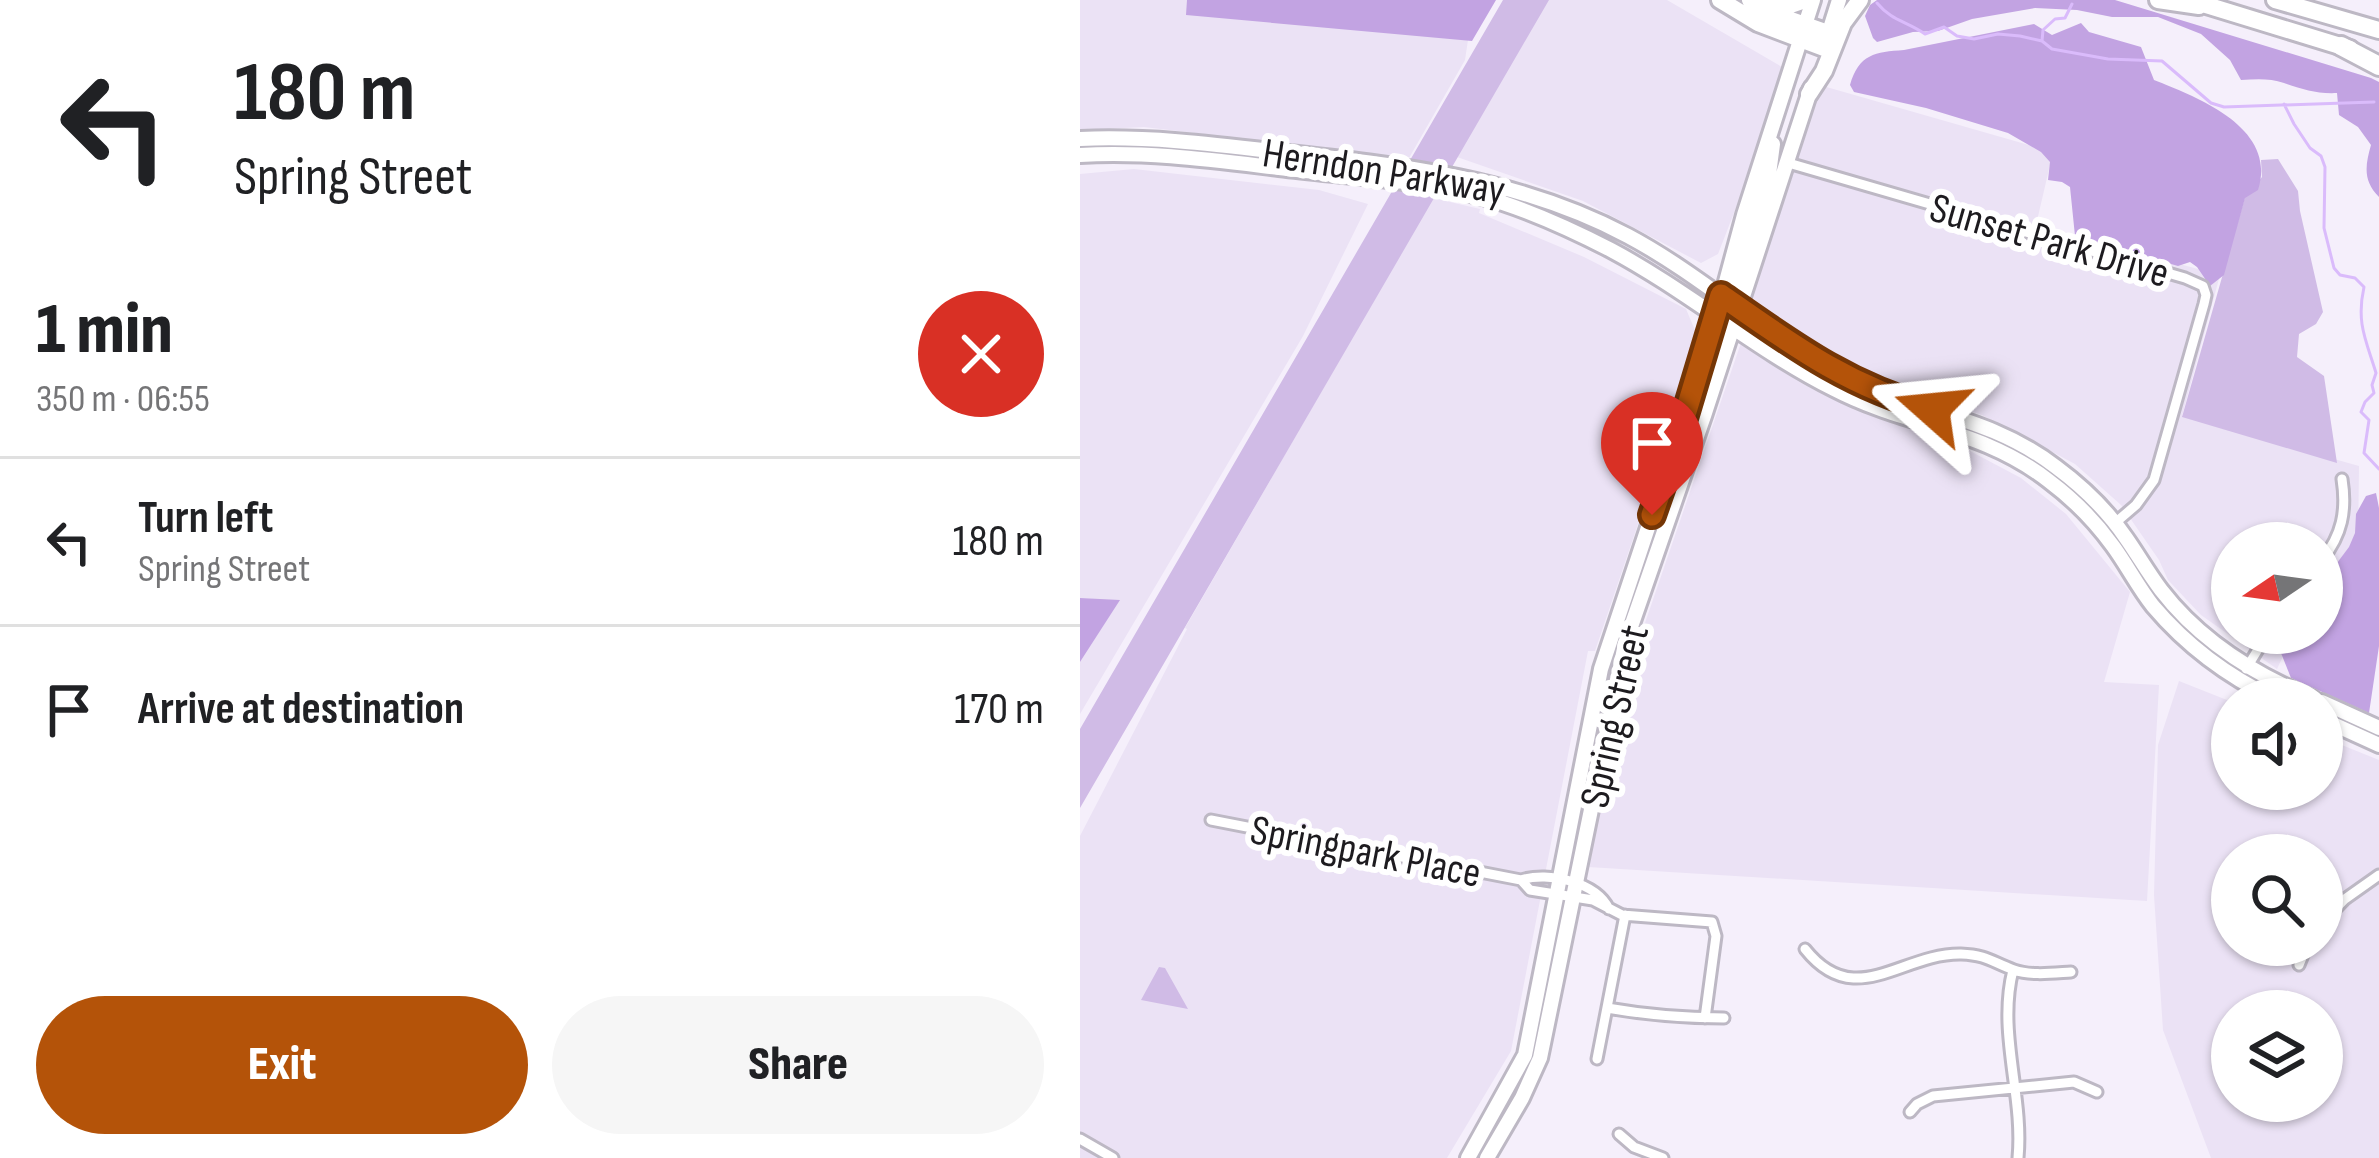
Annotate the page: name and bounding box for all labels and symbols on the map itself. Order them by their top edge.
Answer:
street label: Herndon Parkway [1259,128,1508,217]
street label: Sunset Park Drive [1924,183,2175,300]
position arrow [1869,346,1995,472]
pin [1601,392,1703,515]
north arrow [2211,522,2343,654]
street label: Spring Street [1570,621,1661,813]
street label: Springpark Place [1246,805,1485,900]

